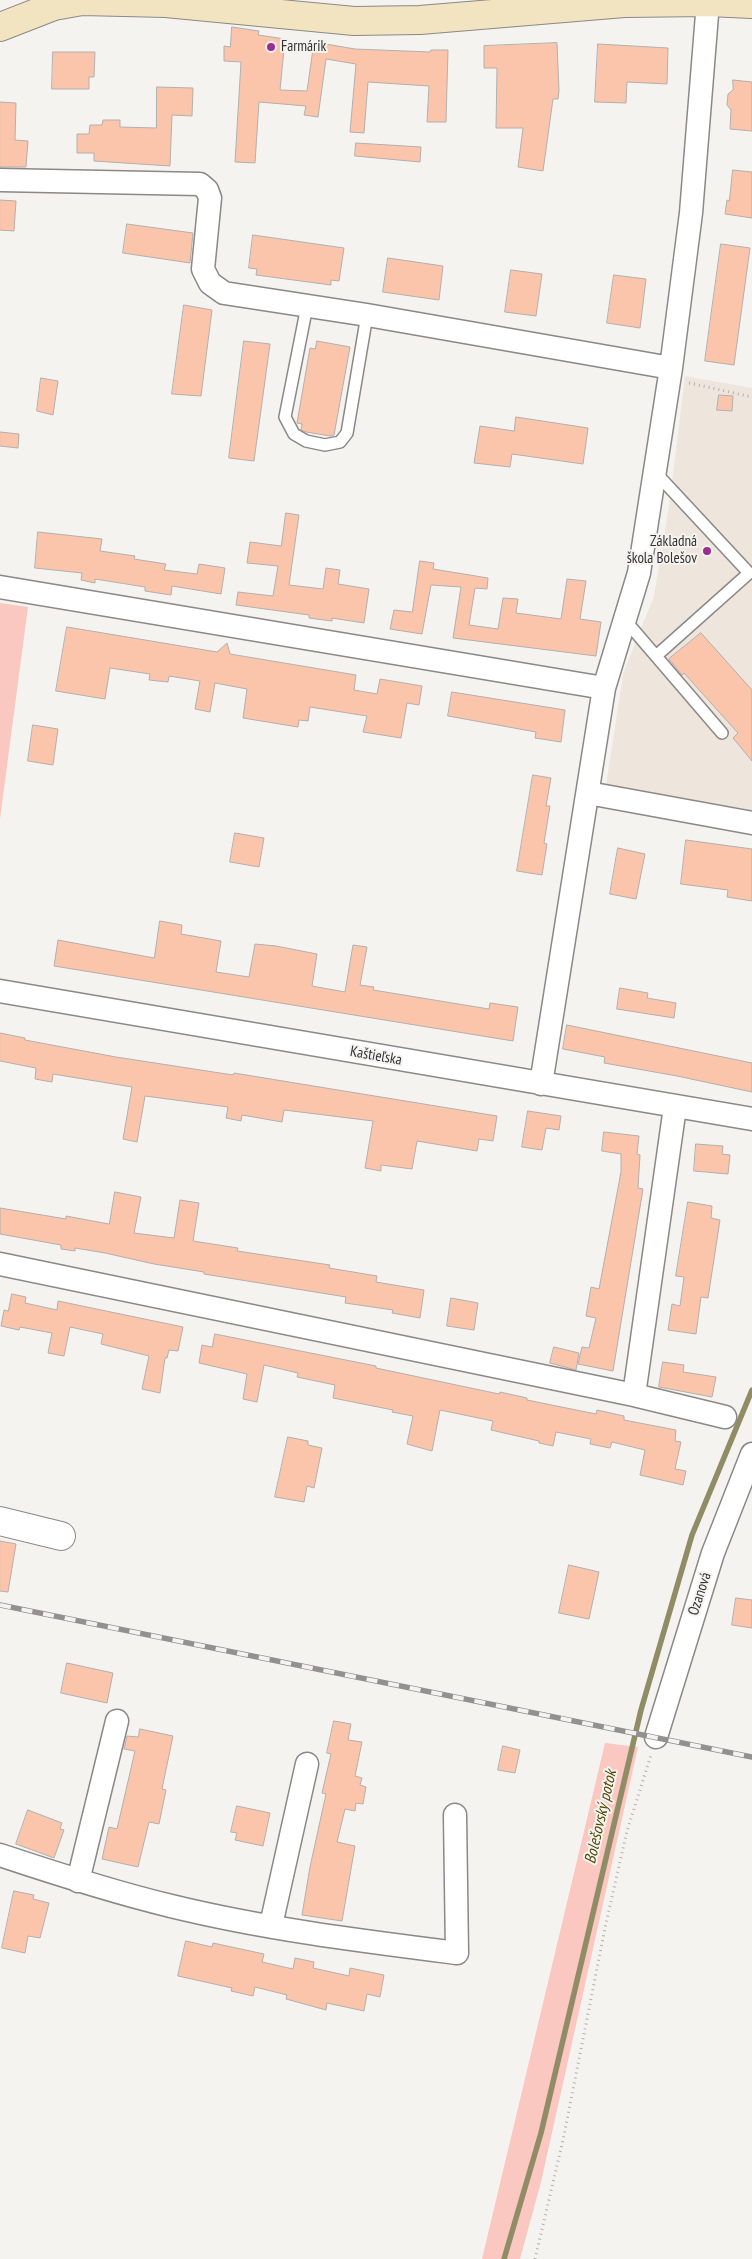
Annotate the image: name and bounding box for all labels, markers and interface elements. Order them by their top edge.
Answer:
place label: Farmárik [281,38,326,56]
marker: Farmárik [265,41,277,53]
place label: Základná škola Bolešov [627,533,697,568]
marker: Základná škola Bolešov [701,545,713,557]
street label: Kaštieľska [349,1043,403,1069]
street label: Ozanová [685,1570,715,1618]
water label: Bolešovský potok [581,1768,621,1866]

